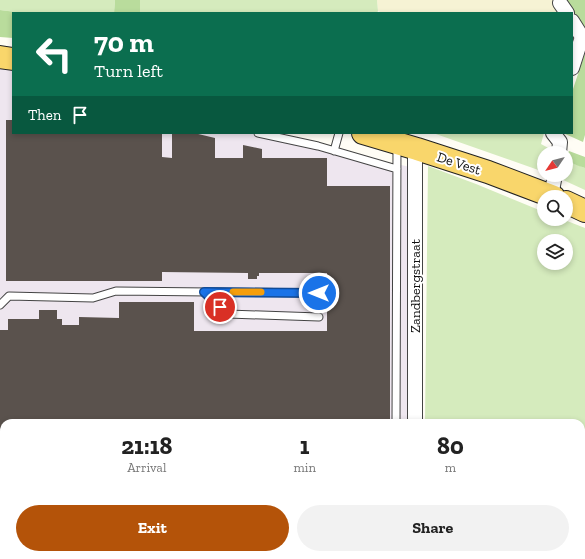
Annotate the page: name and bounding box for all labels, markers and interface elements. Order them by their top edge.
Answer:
text: 70 m [94,26,154,59]
icon: left [28,28,80,80]
text: Turn left [94,60,163,82]
icon: arrive [69,104,91,126]
text: Then [28,106,61,124]
north arrow [537,146,573,182]
map controls [537,146,573,270]
street label: De Vest [435,148,484,179]
button: search [537,190,573,226]
button: layers [537,234,573,270]
street label: Zandbergstraat [407,238,424,333]
position arrow [298,272,340,314]
pin [203,290,237,324]
icon: arrive [209,296,231,318]
text: 21:18 [121,431,172,460]
text: 1 [300,431,310,460]
text: 80 [437,431,464,460]
text: Arrival [127,460,166,475]
text: min [294,460,316,475]
text: m [445,460,456,475]
button: Exit [16,505,289,551]
button: Share [297,505,569,551]

